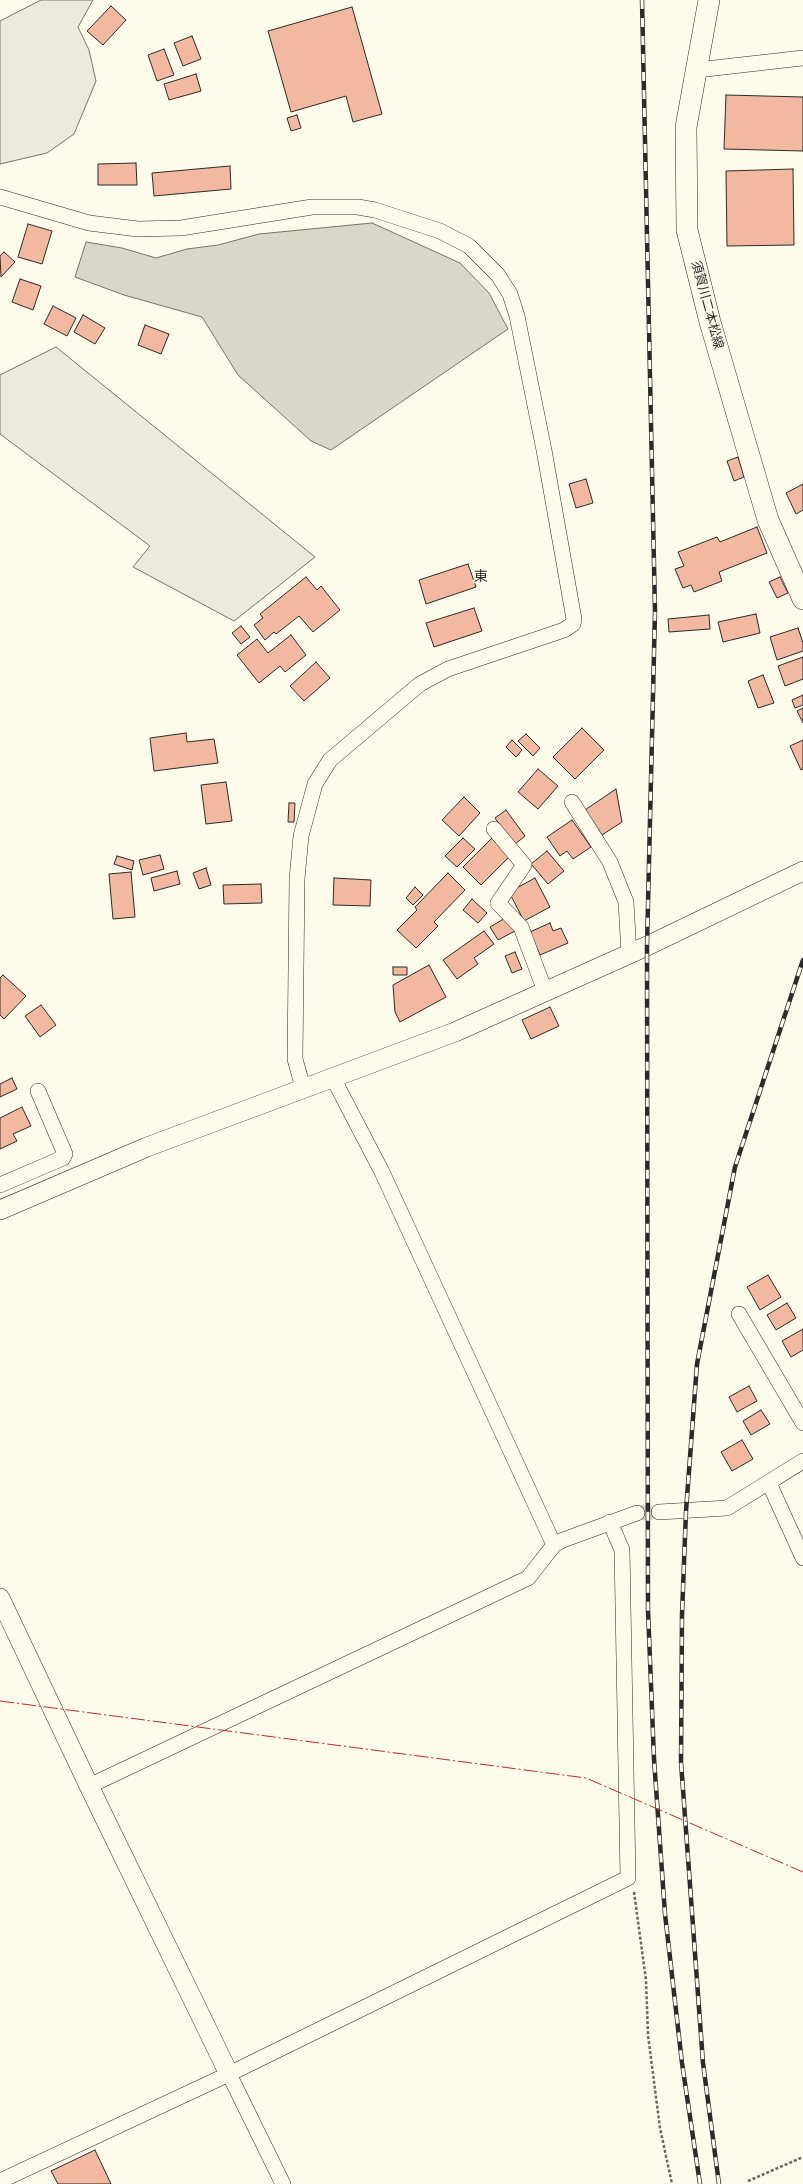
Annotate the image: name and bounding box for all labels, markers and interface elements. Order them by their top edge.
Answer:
street label: 須賀川二本松線 [688,259,726,351]
district label: 東 [474,569,488,585]

